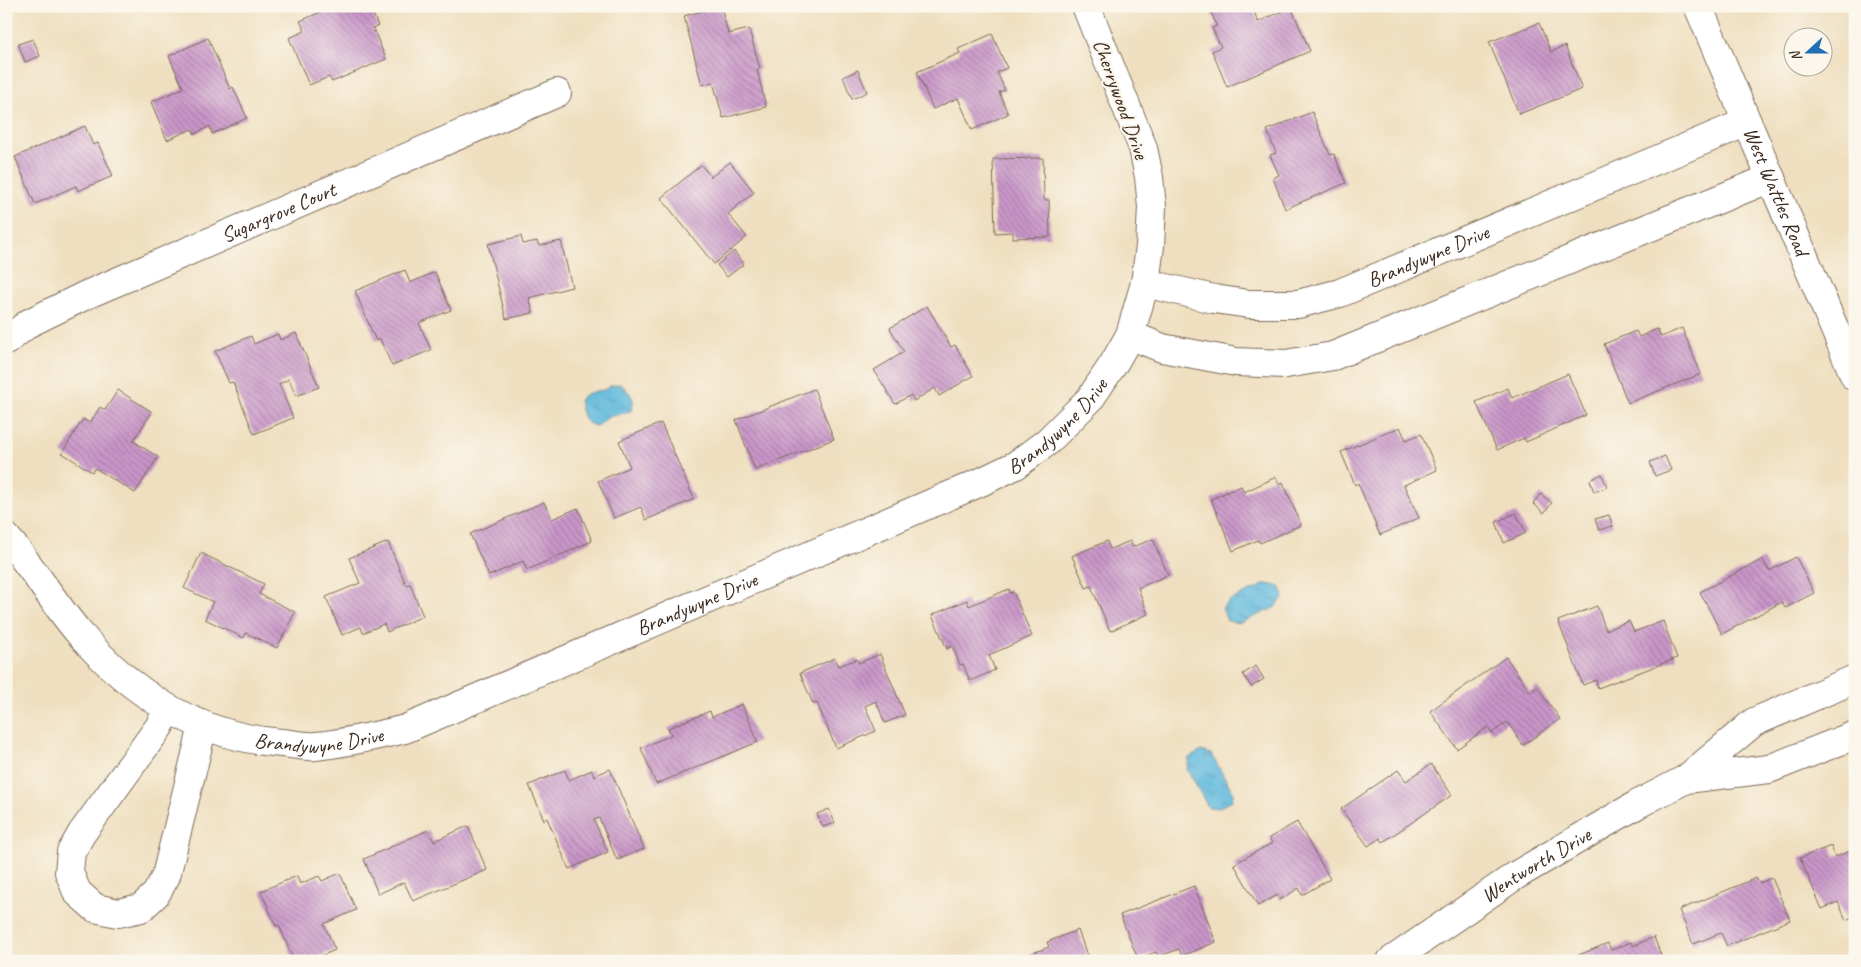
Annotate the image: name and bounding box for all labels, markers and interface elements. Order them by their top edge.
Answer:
north arrow [1784,28,1834,78]
street label: Cherrywood Drive [1087,36,1155,164]
text: N [1786,47,1806,64]
street label: West Wattles Road [1738,123,1816,263]
street label: Sugargrove Court [217,176,341,248]
street label: Brandywyne Drive [1363,219,1494,293]
street label: Brandywyne Drive [1003,373,1114,480]
street label: Brandywyne Drive [632,566,762,641]
street label: Brandywyne Drive [253,721,387,759]
street label: Wentworth Drive [1476,821,1596,908]

